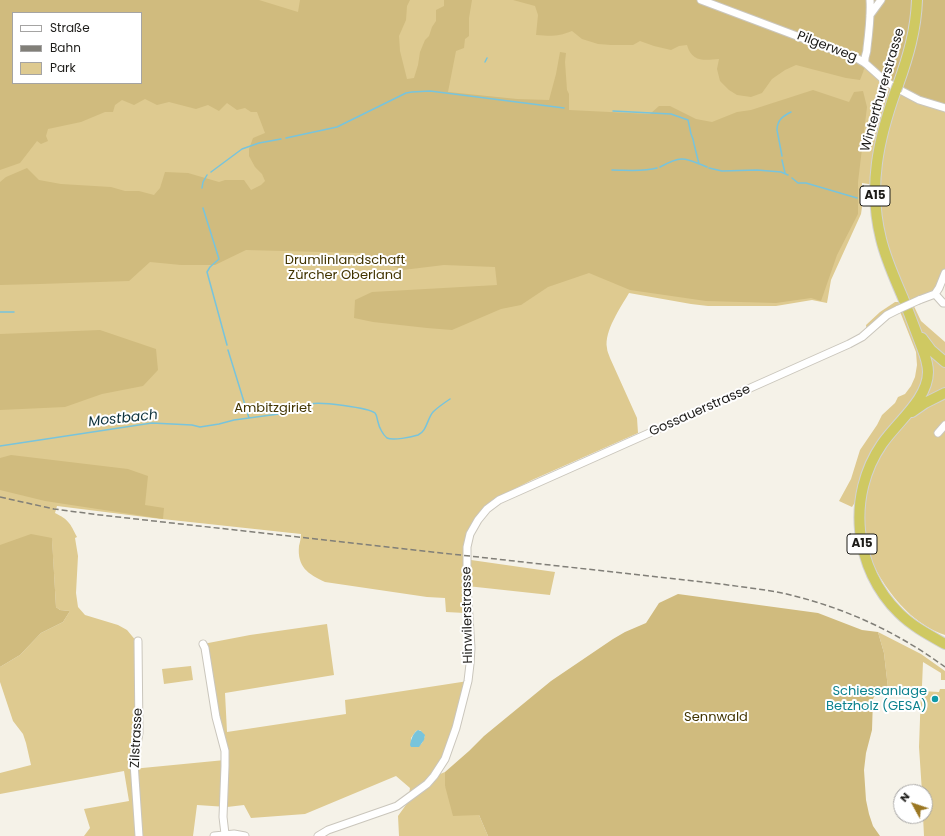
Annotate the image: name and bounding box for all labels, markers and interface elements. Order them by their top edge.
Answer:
legend [12,12,142,84]
text: Straße [50,19,90,36]
street label: Winterthurerstrasse [858,26,908,154]
street label: Pilgerweg [795,28,859,66]
text: Bahn [50,39,81,56]
text: Park [50,59,76,76]
road number: A15 [860,186,890,206]
park label: Drumlinlandschaft Zürcher Oberland [285,253,405,284]
street label: Gossauerstrasse [647,382,753,440]
park label: Ambitzgiriet [234,401,312,417]
water label: Mostbach [87,407,159,431]
road number: A15 [847,534,877,554]
street label: Hinwilerstrasse [459,566,477,664]
place label: Schiessanlage Betzholz (GESA) [826,684,927,715]
marker: Schiessanlage Betzholz (GESA) [930,694,940,704]
street label: Zilstrasse [128,708,146,768]
park label: Sennwald [684,710,748,726]
north arrow [893,784,933,824]
text: N [896,789,913,805]

